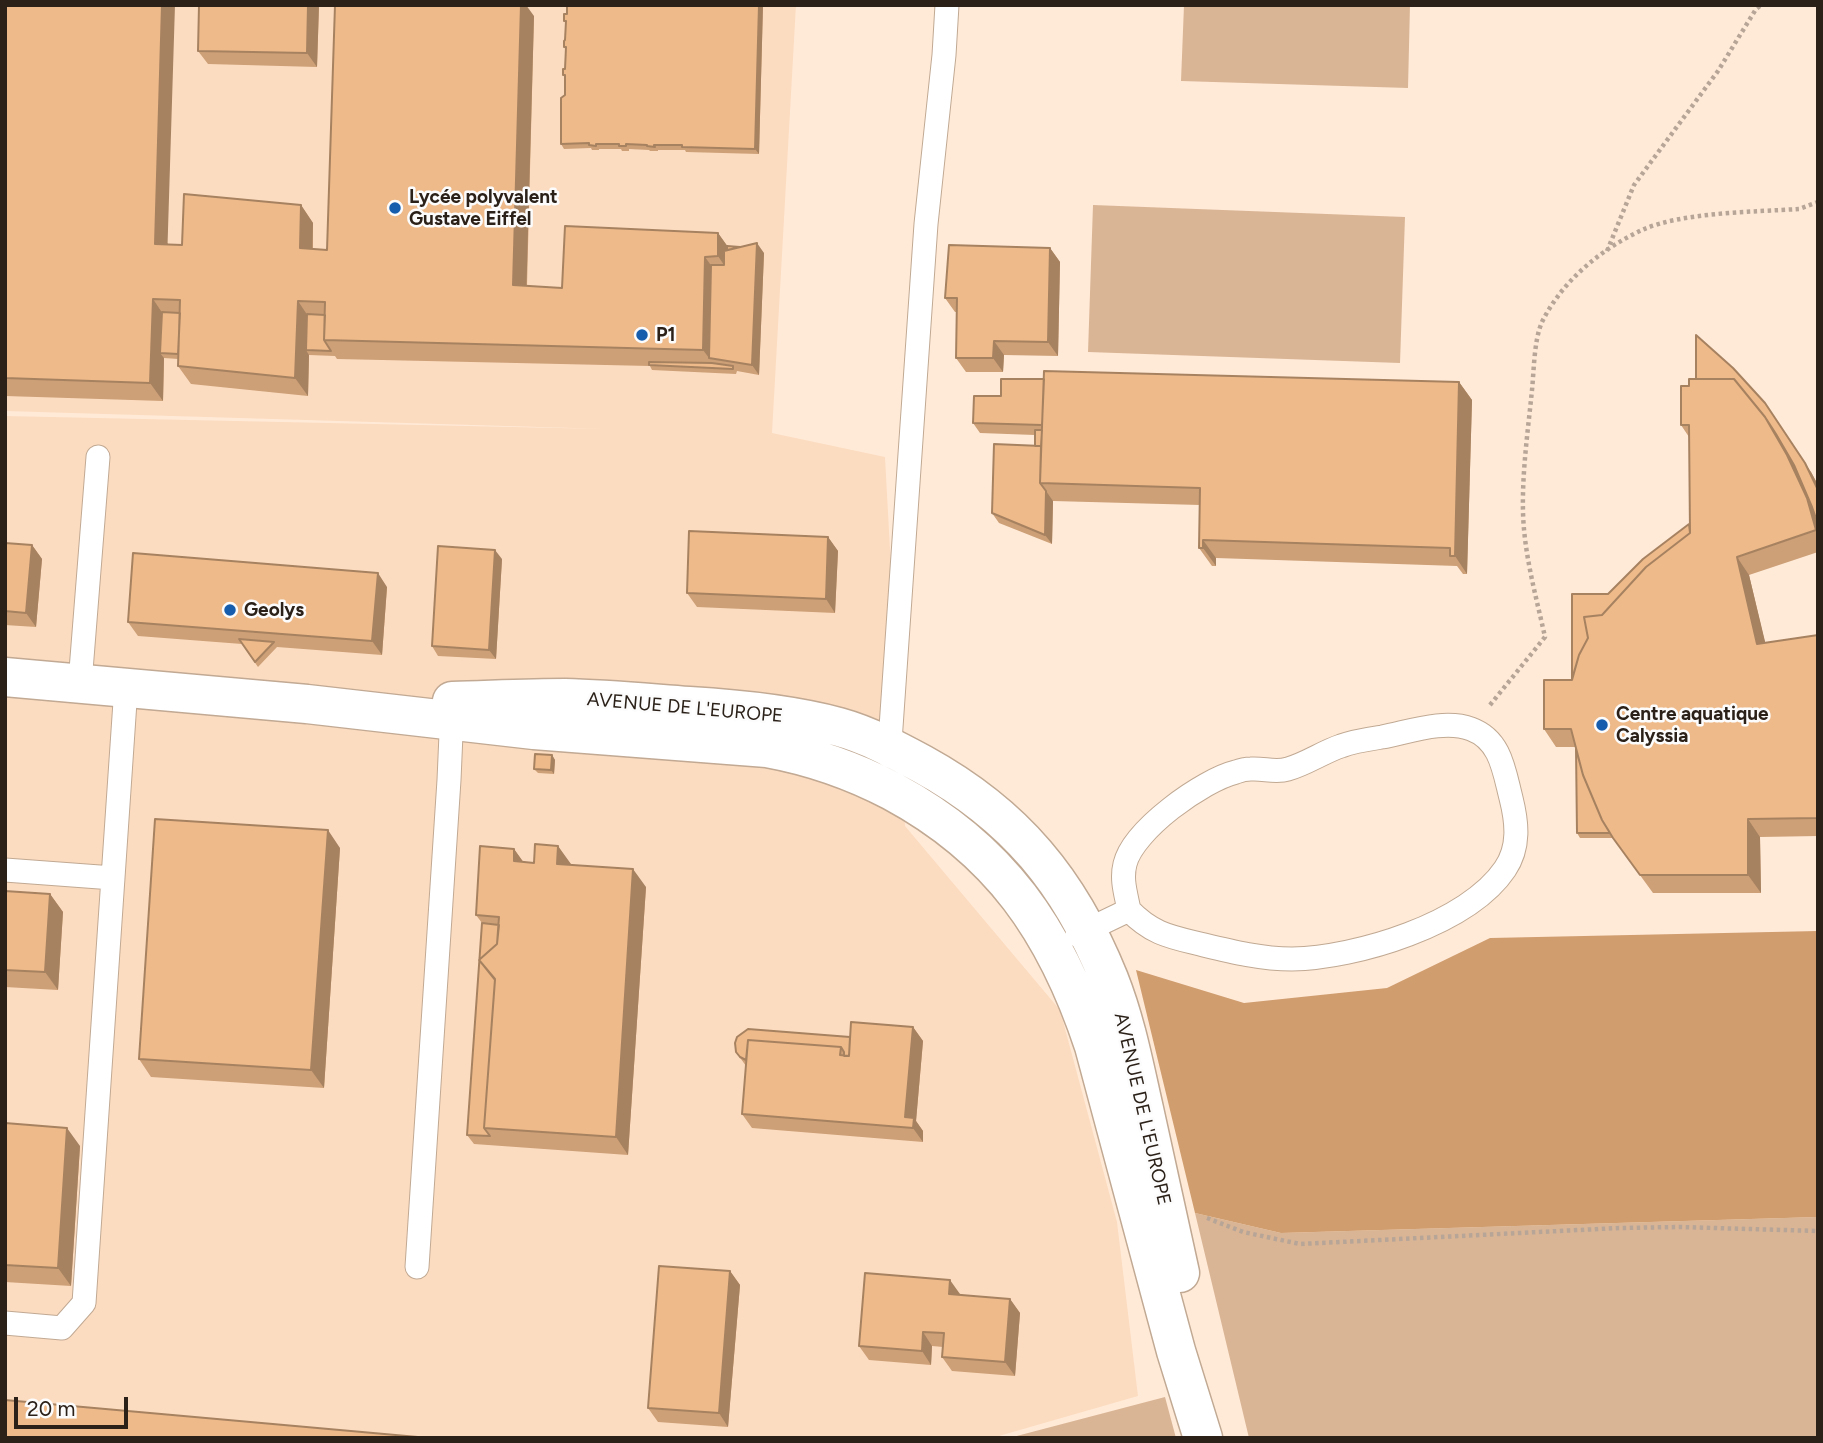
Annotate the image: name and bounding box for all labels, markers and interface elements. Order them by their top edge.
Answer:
place label: Lycée polyvalent Gustave Eiffel [409,186,558,230]
marker: Lycée polyvalent Gustave Eiffel [387,200,403,216]
place label: P1 [656,324,675,346]
marker: P1 [634,327,650,343]
place label: Geolys [244,599,304,621]
marker: Geolys [222,602,238,618]
street label: AVENUE DE L'EUROPE [586,688,784,728]
place label: Centre aquatique Calyssia [1616,703,1768,747]
marker: Centre aquatique Calyssia [1594,717,1610,733]
street label: AVENUE DE L'EUROPE [1109,1011,1175,1207]
scale bar [18,1384,131,1428]
text: 20 m [27,1396,75,1421]

